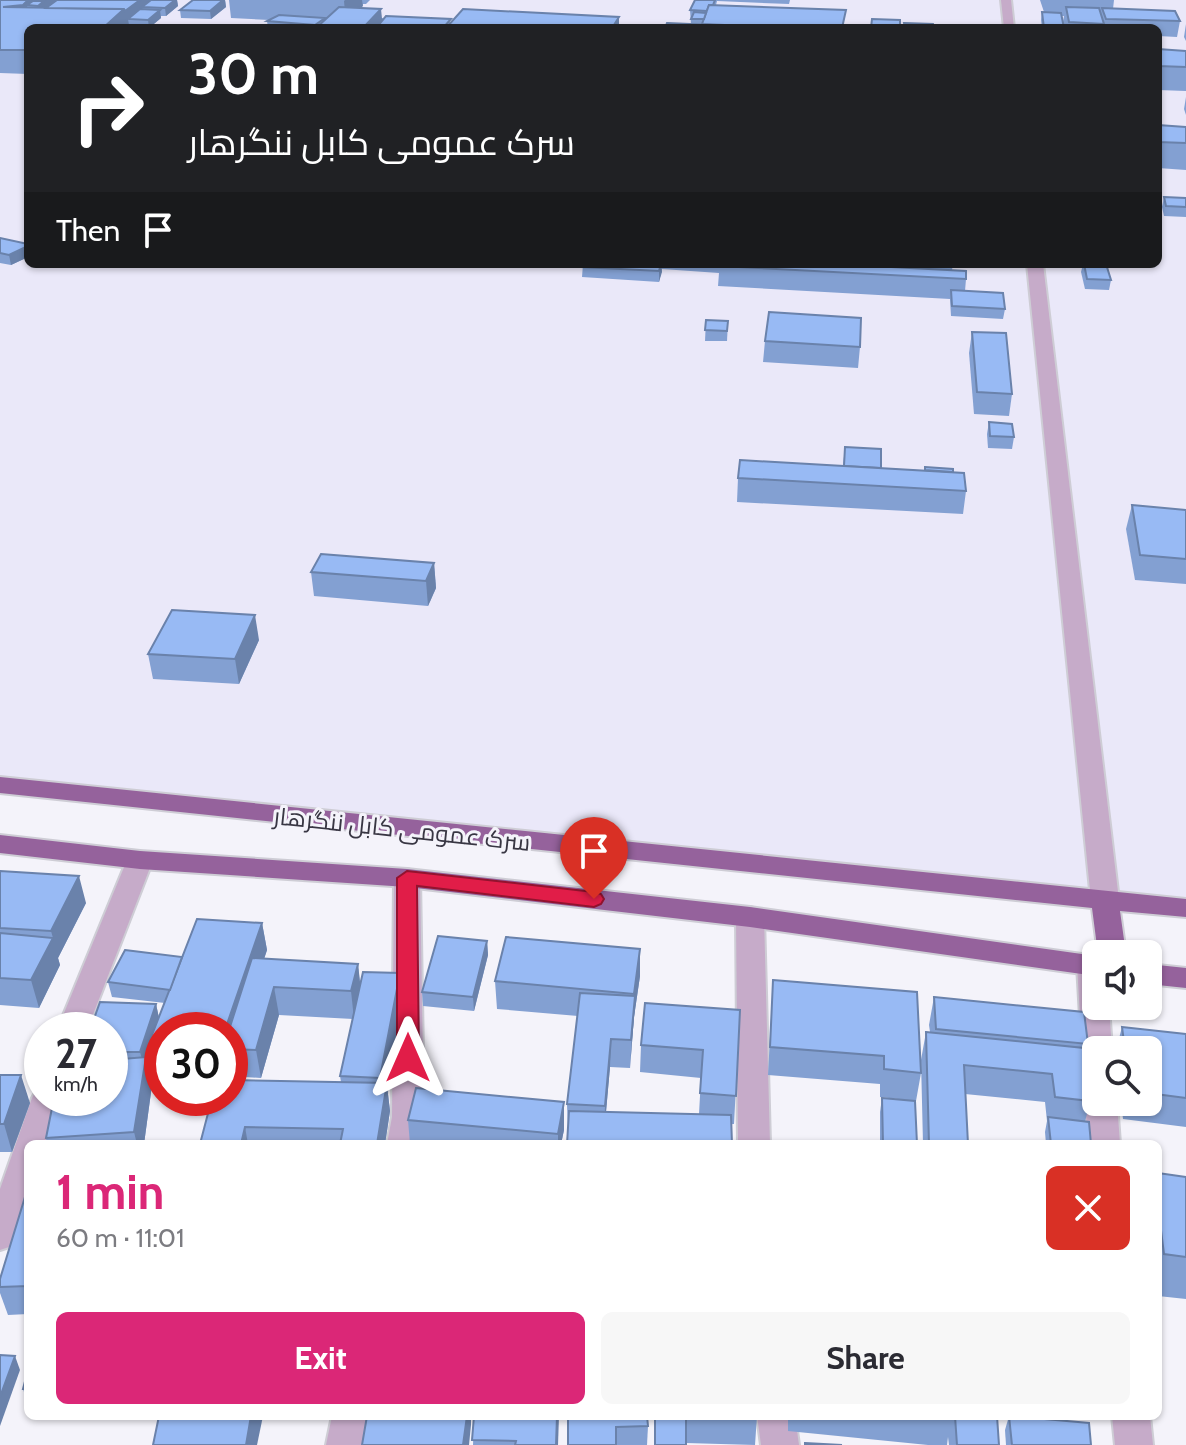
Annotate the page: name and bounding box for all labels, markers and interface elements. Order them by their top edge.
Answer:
text: 30 m [188,40,319,108]
icon: right [56,56,160,160]
text: سرک عمومی کابل ننگرهار [188,120,575,164]
icon: arrive [136,208,180,252]
text: Then [56,212,120,249]
street label: سرک عمومی کابل ننگرهار [270,801,532,857]
pin [560,817,628,899]
icon: arrive [572,829,616,873]
map controls [1082,940,1162,1116]
button: sound [1082,940,1162,1020]
speed limit sign: 30 [144,1012,248,1116]
position arrow [366,1016,450,1100]
text: 27 [55,1029,97,1078]
button: search [1082,1036,1162,1116]
text: km/h [54,1072,98,1096]
text: 1 min [56,1163,164,1221]
button: close [1046,1166,1130,1250]
text: 60 m · 11:01 [56,1222,184,1254]
button: Exit [56,1312,585,1404]
button: Share [601,1312,1130,1404]

